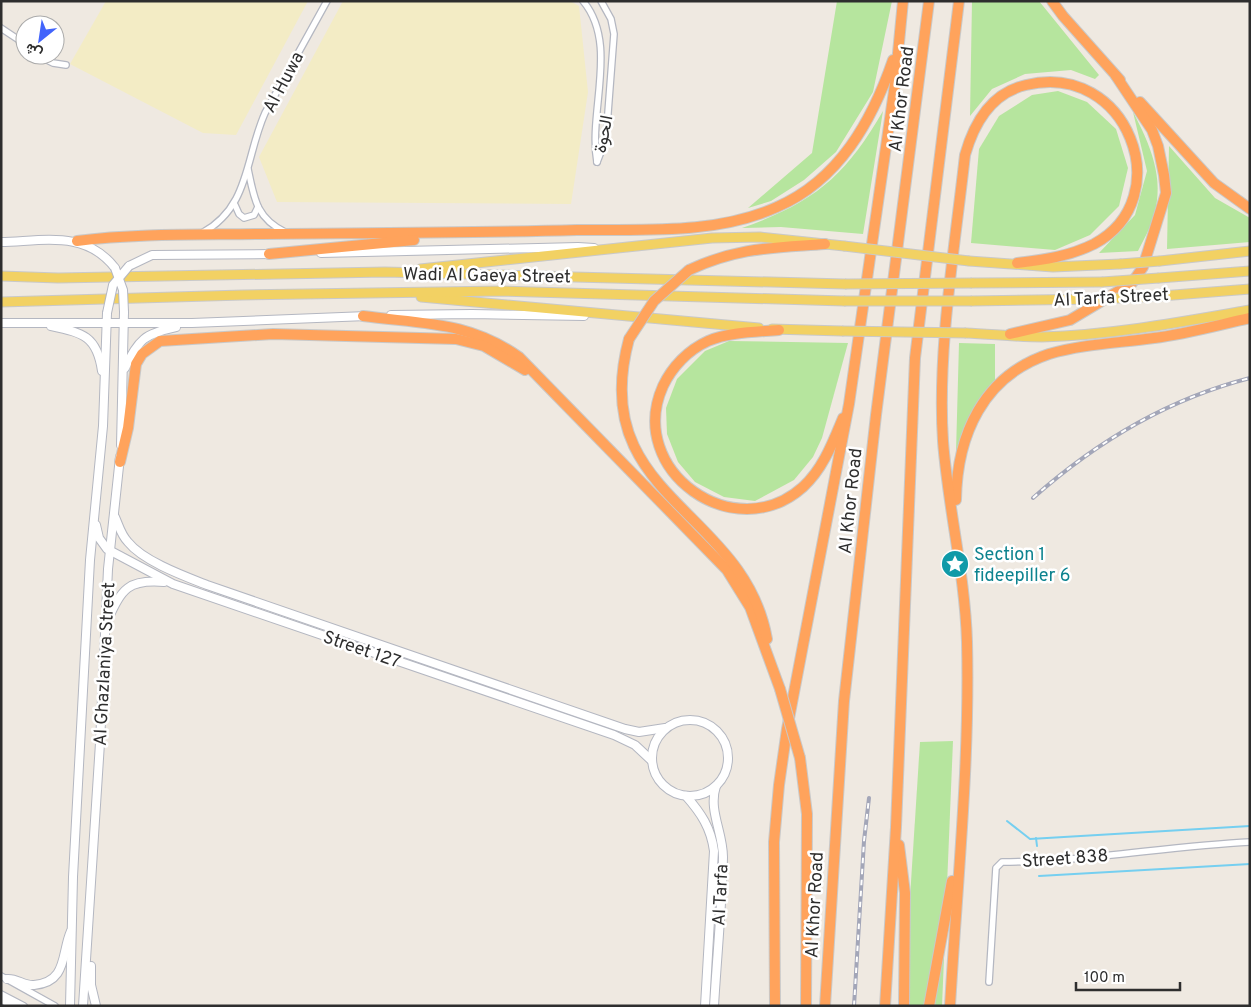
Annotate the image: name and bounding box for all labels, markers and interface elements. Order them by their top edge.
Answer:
north arrow [15,15,65,65]
text: ش [23,38,46,62]
street label: Al Khor Road [885,45,920,153]
street label: Al Huwa [259,48,310,117]
street label: الحوة [590,113,619,155]
street label: Wadi Al Gaeya Street [403,264,571,289]
street label: Al Tarfa Street [1053,284,1170,313]
street label: Al Khor Road [834,447,868,555]
place label: Section 1 fideepiller 6 [974,544,1071,588]
place icon: Section 1 fideepiller 6 [940,549,970,579]
street label: Al Ghazlaniya Street [90,582,121,747]
street label: Street 127 [320,626,403,674]
street label: Street 838 [1021,845,1109,874]
street label: Al Khor Road [801,851,830,959]
street label: Al Tarfa [708,864,735,927]
scale bar [1076,960,1180,992]
text: 100 m [1084,969,1125,988]

